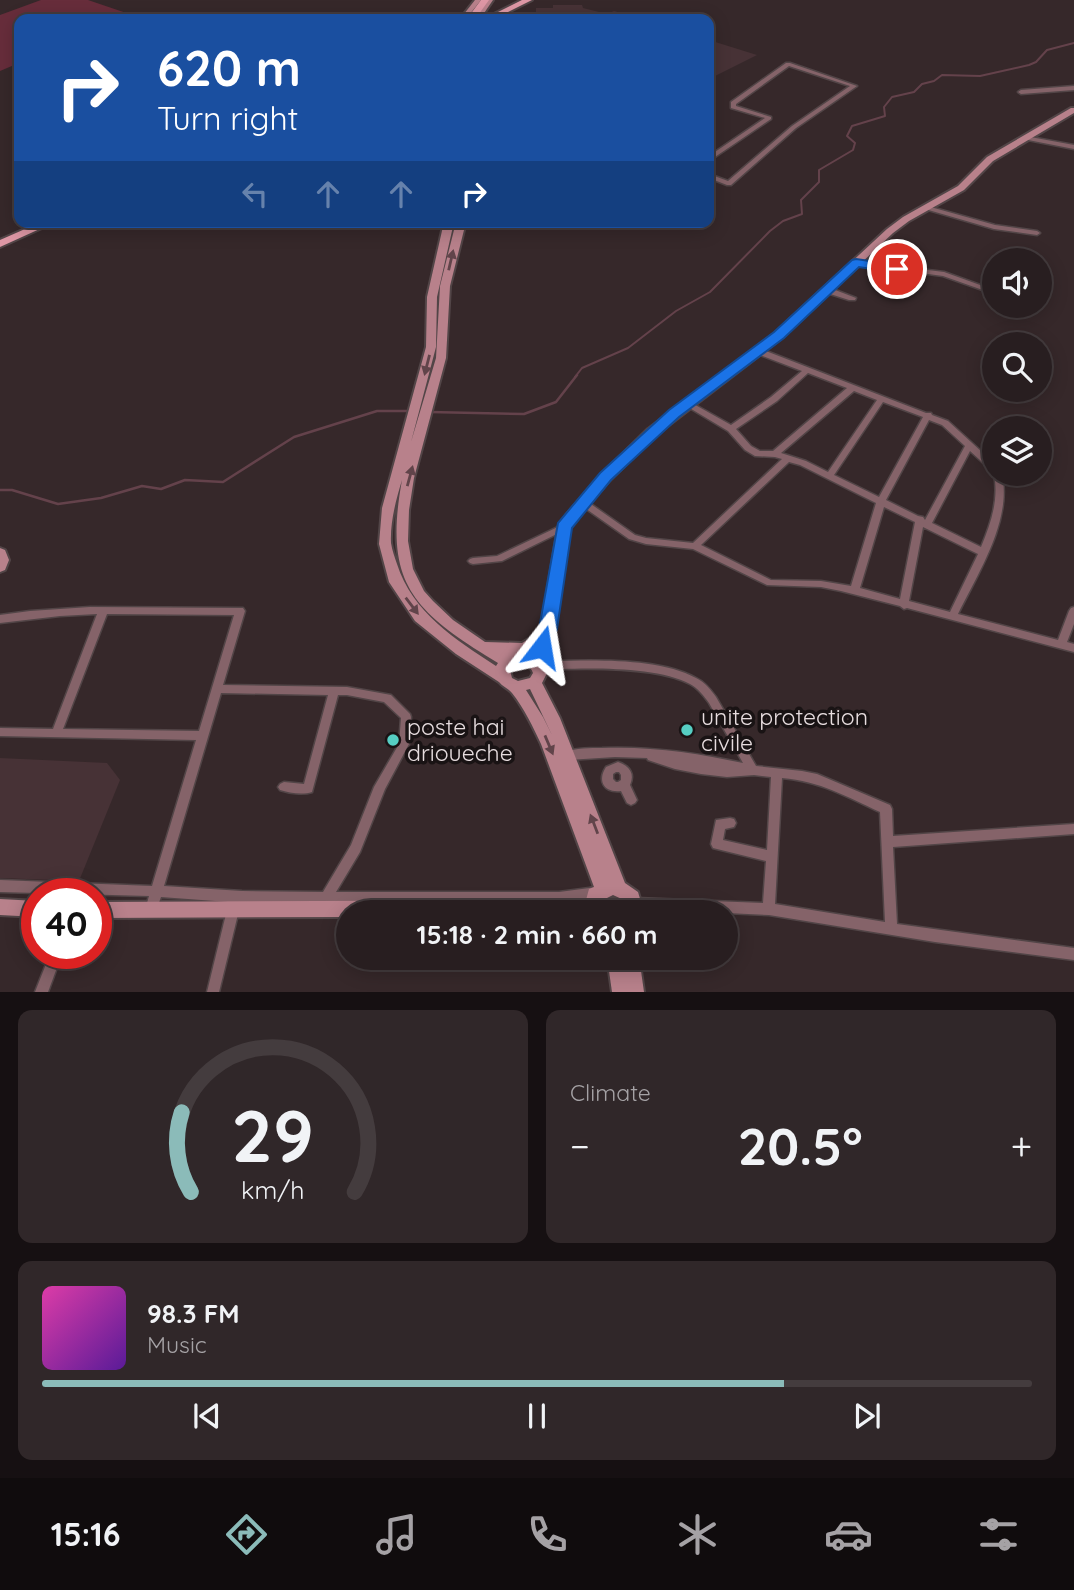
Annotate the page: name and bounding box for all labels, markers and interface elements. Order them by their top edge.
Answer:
text: 620 m [157,37,301,98]
icon: right [42,42,133,133]
text: Turn right [157,98,298,138]
icon: left [236,175,274,213]
icon: ahead [309,175,347,213]
icon: ahead [382,175,420,213]
icon: right [455,175,493,213]
pin [867,239,927,299]
map controls [982,248,1052,486]
button: sound [982,248,1052,318]
one-way arrow [446,249,457,271]
icon: arrive [878,250,916,288]
button: search [982,332,1052,402]
one-way arrow [421,354,432,376]
button: layers [982,416,1052,486]
one-way arrow [406,465,416,486]
one-way arrow [404,597,418,615]
position arrow [505,610,579,684]
place label: unite protection civile [701,702,868,757]
place label: poste hai drioueche [407,712,513,767]
marker: unite protection civile [679,722,695,738]
marker: poste hai drioueche [385,732,401,748]
one-way arrow [544,735,555,756]
one-way arrow [589,813,600,834]
speed limit sign: 40 [21,878,112,969]
text: 15:18 · 2 min · 660 m [417,918,657,951]
text: Climate [570,1078,651,1107]
text: 29 [232,1090,314,1181]
text: 20.5° [738,1113,863,1178]
text: − [570,1122,590,1170]
text: + [1011,1122,1032,1170]
text: km/h [241,1174,305,1205]
text: 98.3 FM [147,1297,240,1330]
text: Music [147,1330,207,1359]
icon: previous [188,1397,226,1435]
icon: pause [518,1397,556,1435]
icon: next [848,1397,886,1435]
icon: directions [222,1510,271,1559]
icon: music [372,1510,421,1559]
icon: phone [523,1510,572,1559]
icon: climate [673,1510,722,1559]
icon: car [824,1510,873,1559]
icon: filters [974,1510,1023,1559]
text: 15:16 [51,1514,120,1554]

